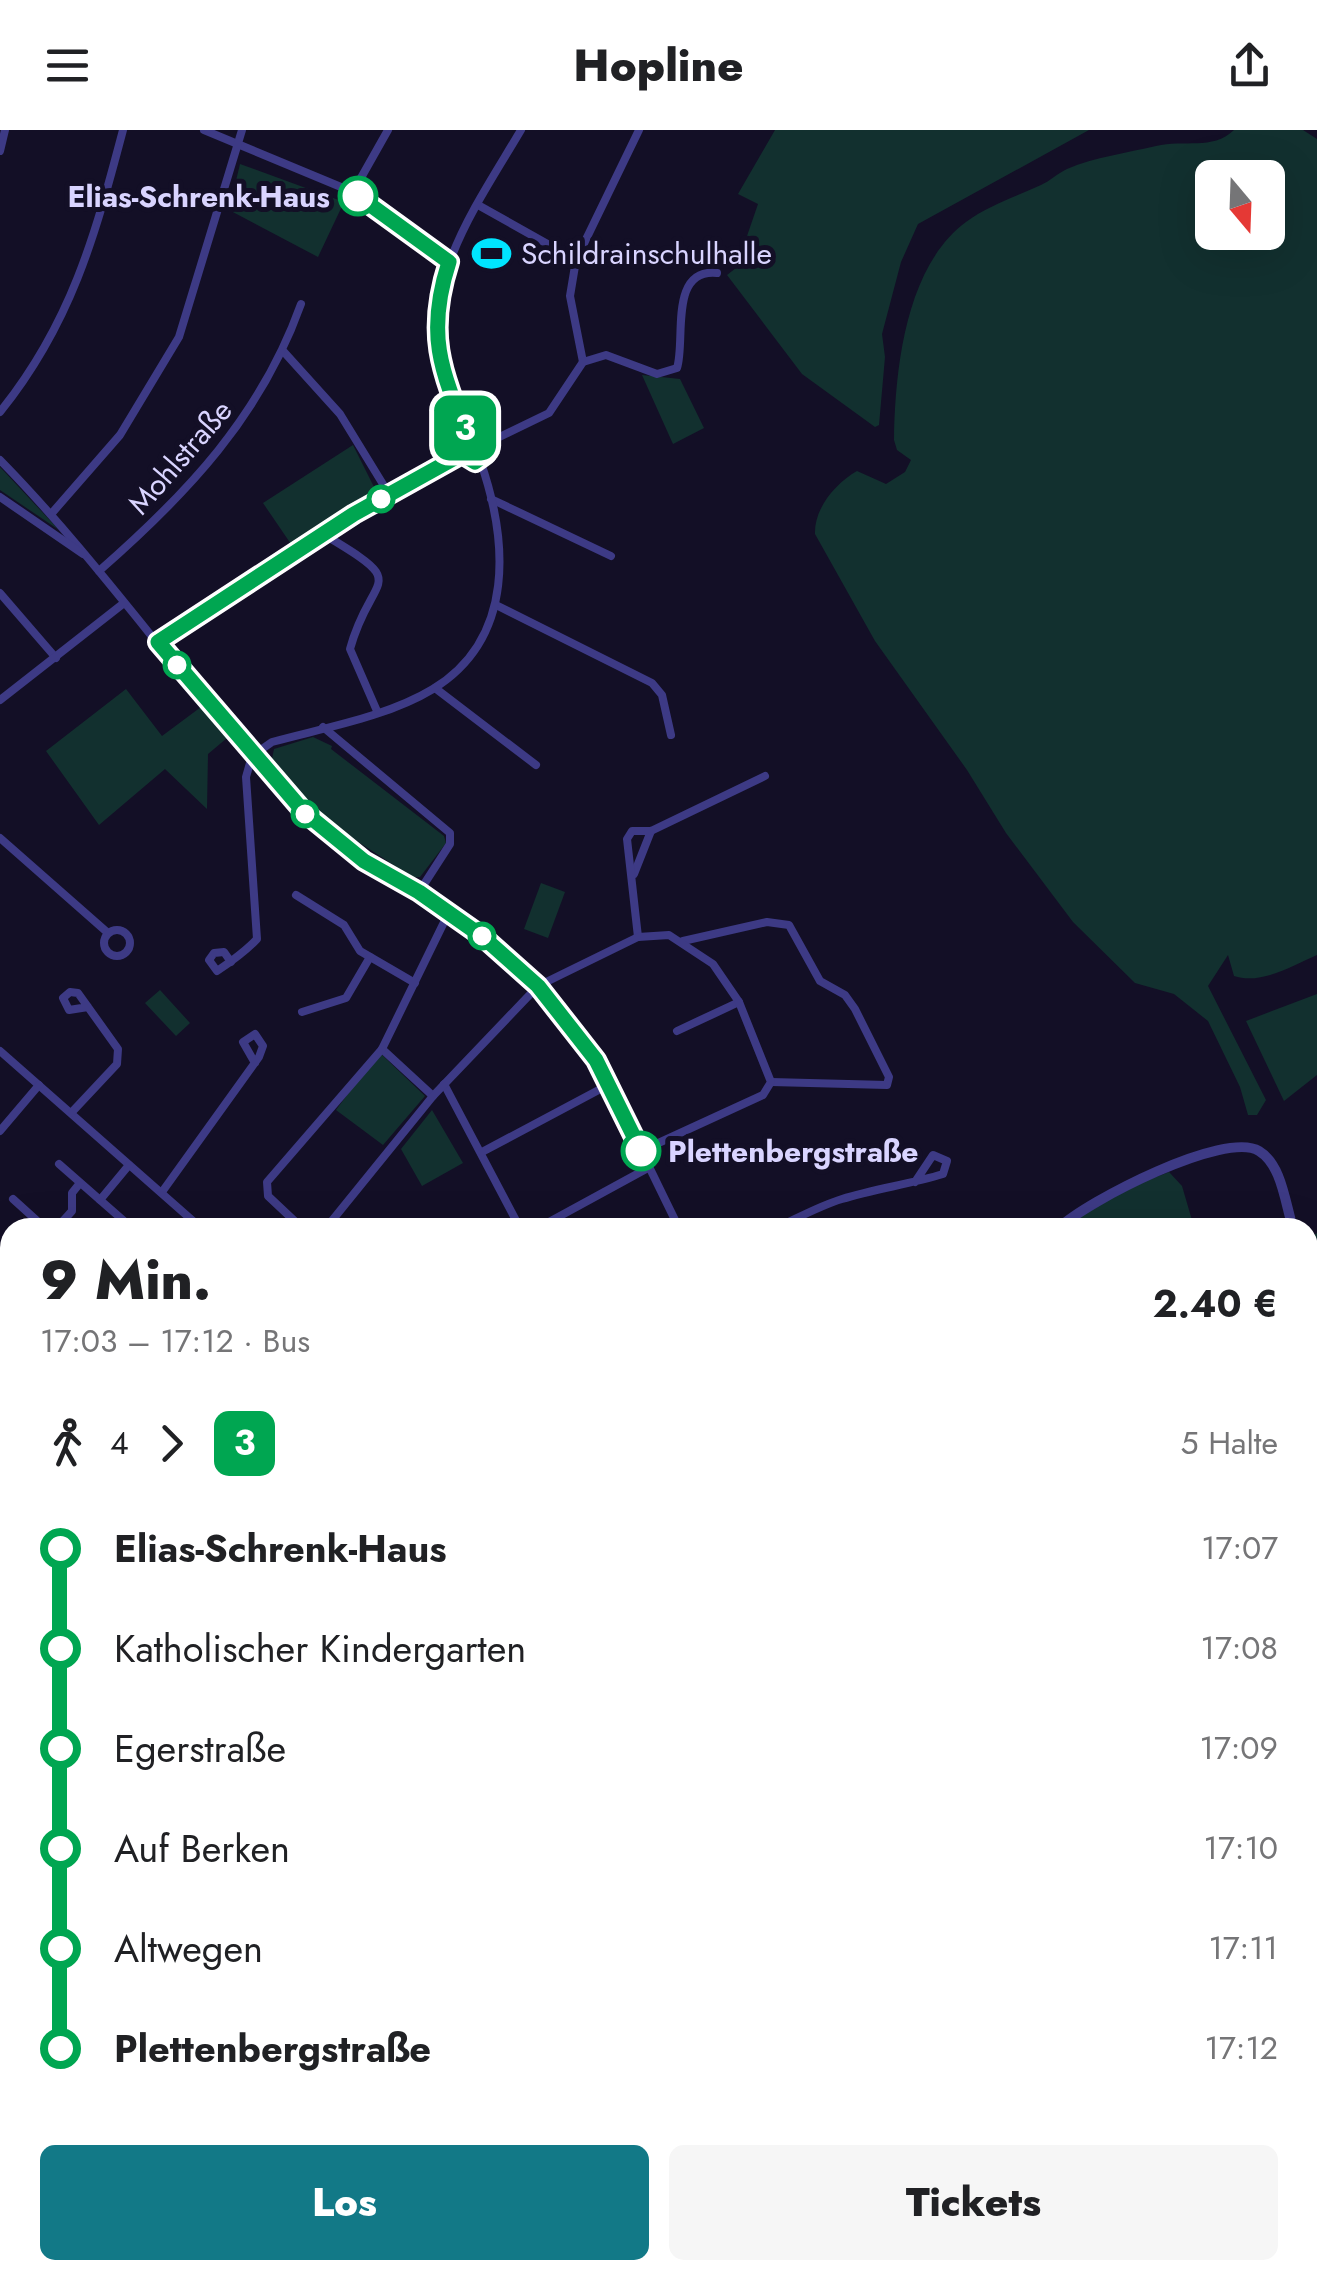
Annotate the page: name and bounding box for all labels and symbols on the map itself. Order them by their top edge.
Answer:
north arrow [1195,160,1285,250]
place label: Elias-Schrenk-Haus [67,175,330,218]
marker: Elias-Schrenk-Haus [339,177,377,215]
sports icon: Schildrainschulhalle [470,232,512,274]
place label: Schildrainschulhalle [521,232,772,275]
street label: Mohlstraße [118,390,242,524]
line badge: 3 [432,396,498,460]
unlabelled marker [368,486,394,512]
unlabelled marker [164,652,190,678]
unlabelled marker [292,801,318,827]
unlabelled marker [469,923,495,949]
place label: Plettenbergstraße [668,1130,918,1173]
marker: Plettenbergstraße [622,1132,660,1170]

